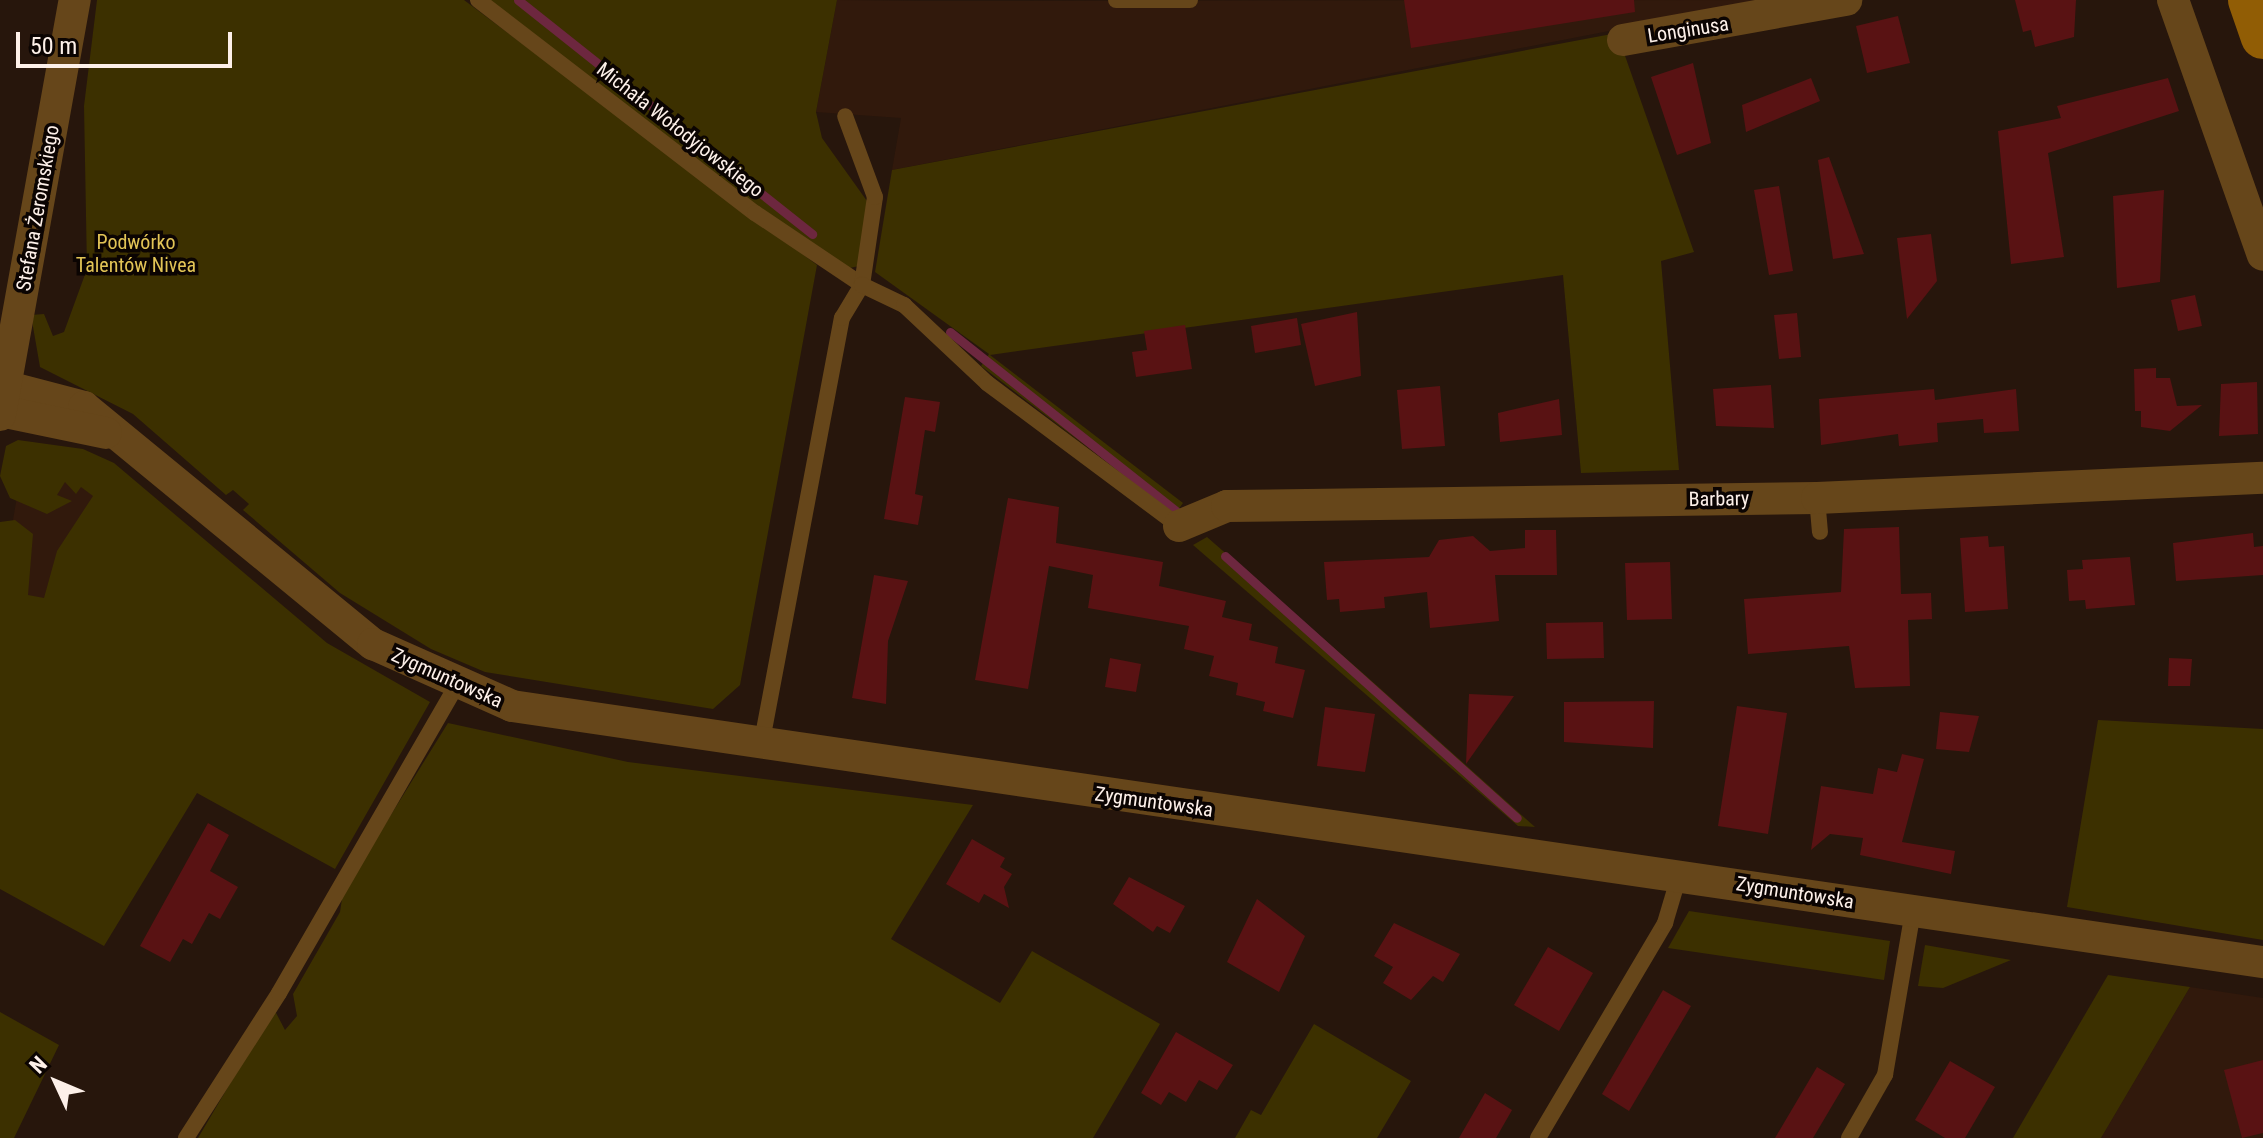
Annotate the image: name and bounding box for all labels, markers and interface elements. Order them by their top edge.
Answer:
street label: Longinusa [1646,12,1730,48]
scale bar [20,16,236,66]
text: 50 m [30,32,77,60]
street label: Michała Wołodyjowskiego [592,57,768,203]
street label: Stefana Żeromskiego [12,123,64,293]
park label: Podwórko Talentów Nivea [76,231,196,278]
street label: Barbary [1688,486,1750,512]
street label: Zygmuntowska [388,643,506,713]
street label: Zygmuntowska [1093,782,1215,822]
street label: Zygmuntowska [1734,872,1856,914]
north arrow [16,1042,96,1122]
text: N [25,1051,52,1079]

